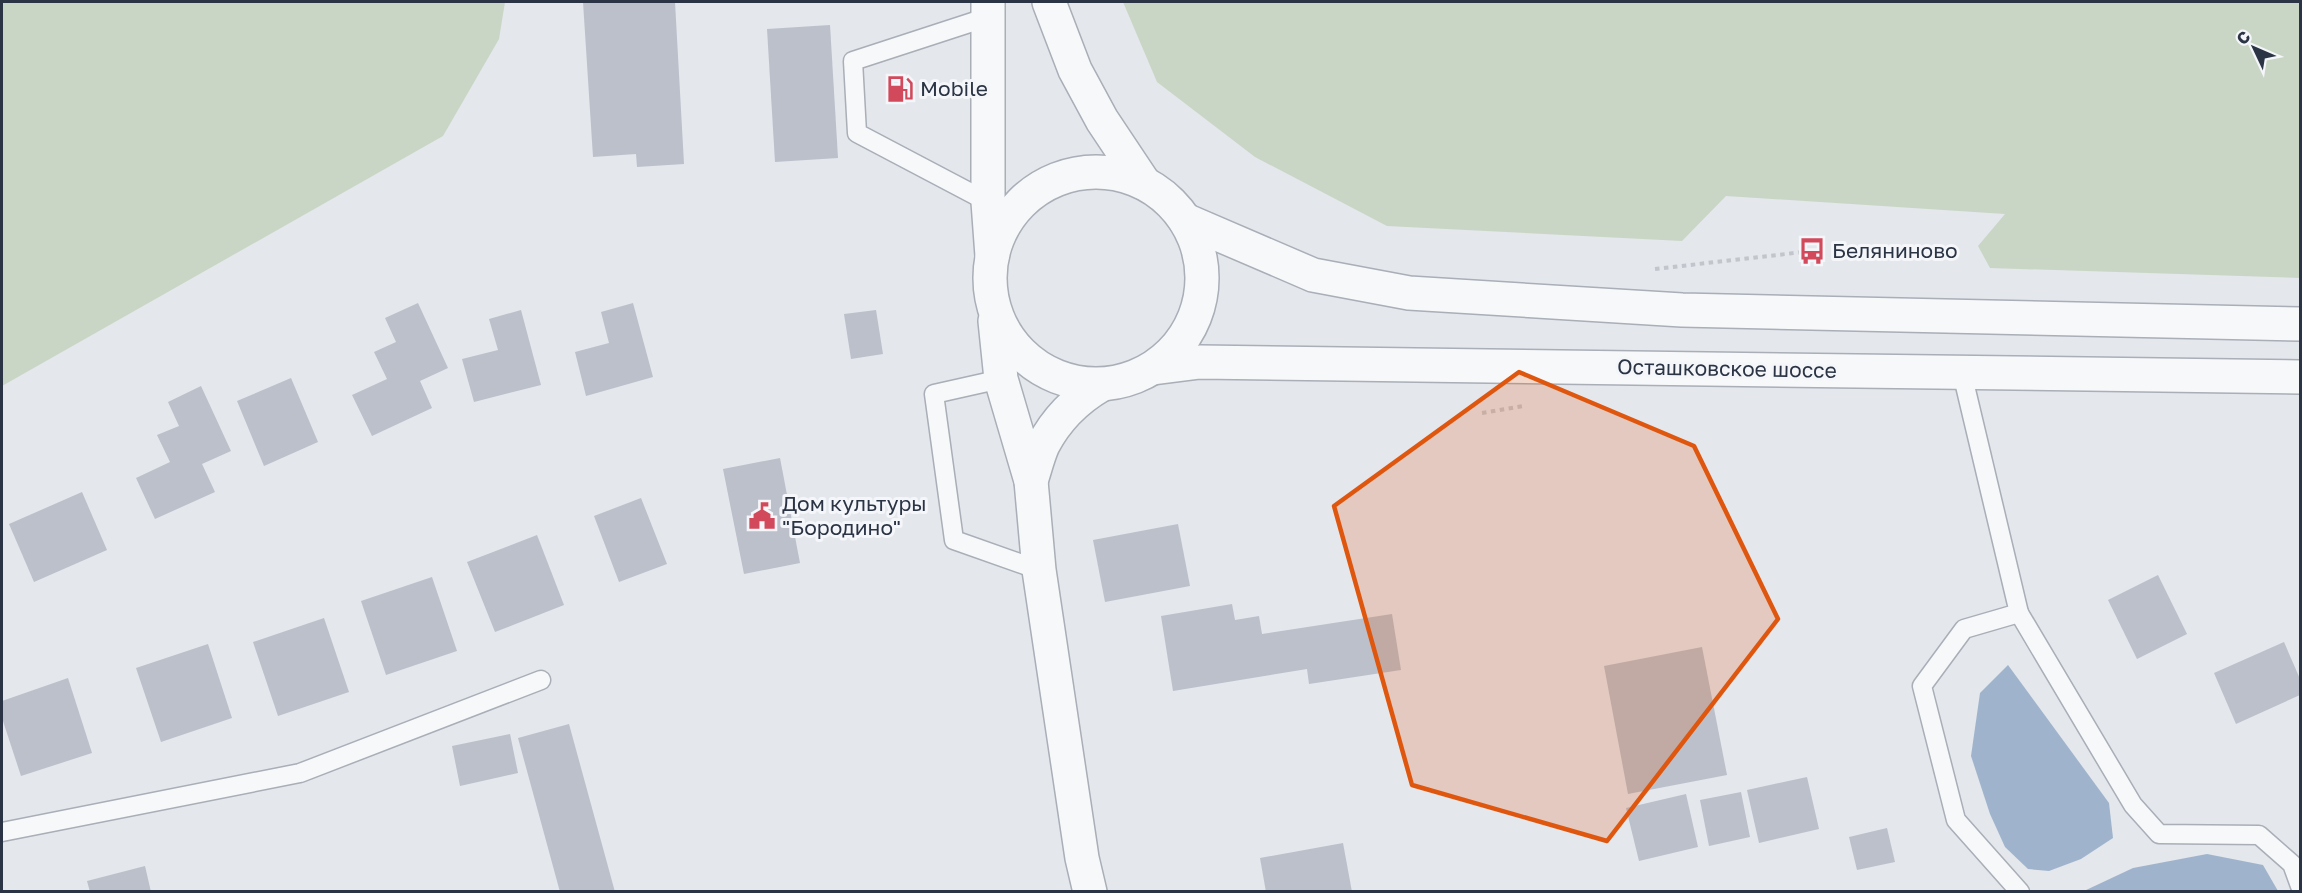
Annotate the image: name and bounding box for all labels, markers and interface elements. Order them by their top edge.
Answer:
north arrow [2224,18,2284,78]
text: С [2232,27,2254,49]
fuel station icon: Mobile [885,74,915,104]
place label: Mobile [920,75,988,101]
bus stop icon: Беляниново [1797,236,1827,266]
place label: Беляниново [1832,237,1958,263]
street label: Осташковское шоссе [1617,353,1837,383]
place label: Дом культуры "Бородино" [782,490,927,540]
public building icon: Дом культуры "Бородино" [747,501,777,531]

